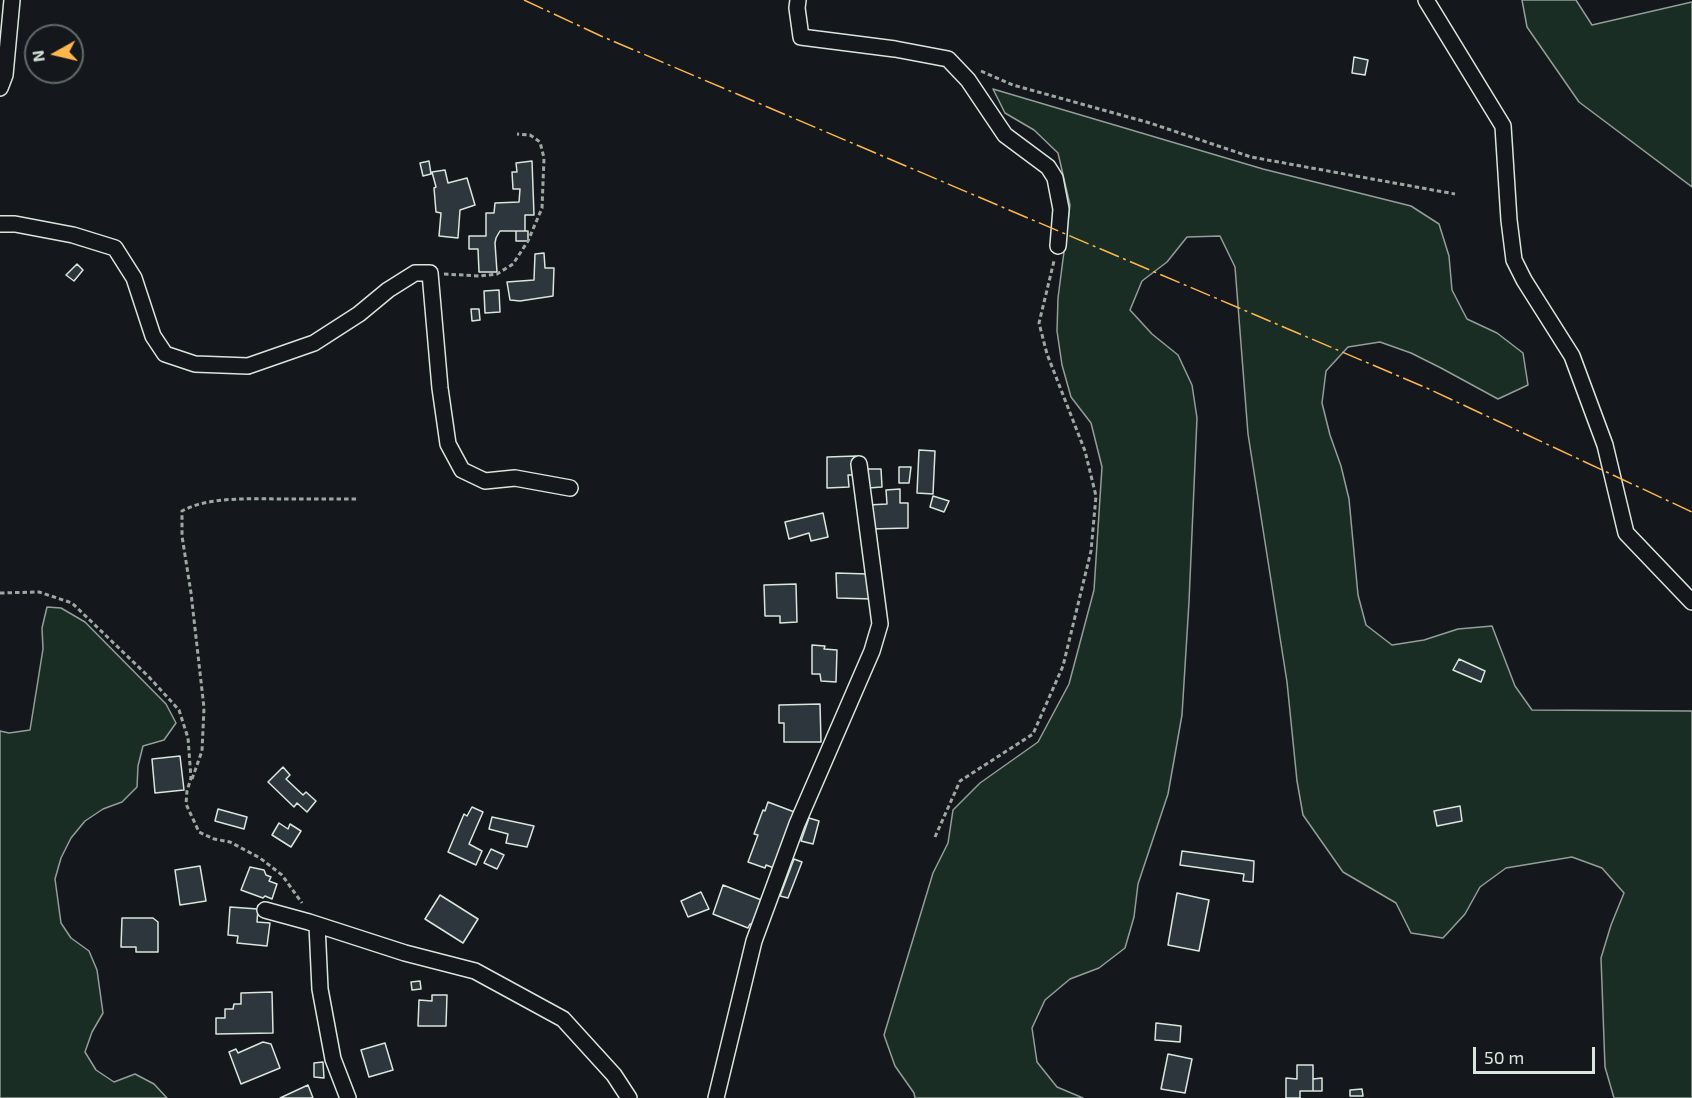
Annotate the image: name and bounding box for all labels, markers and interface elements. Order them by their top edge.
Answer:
north arrow [24,24,84,84]
text: N [27,49,48,63]
scale bar [1476,1035,1598,1073]
text: 50 m [1484,1046,1524,1068]

